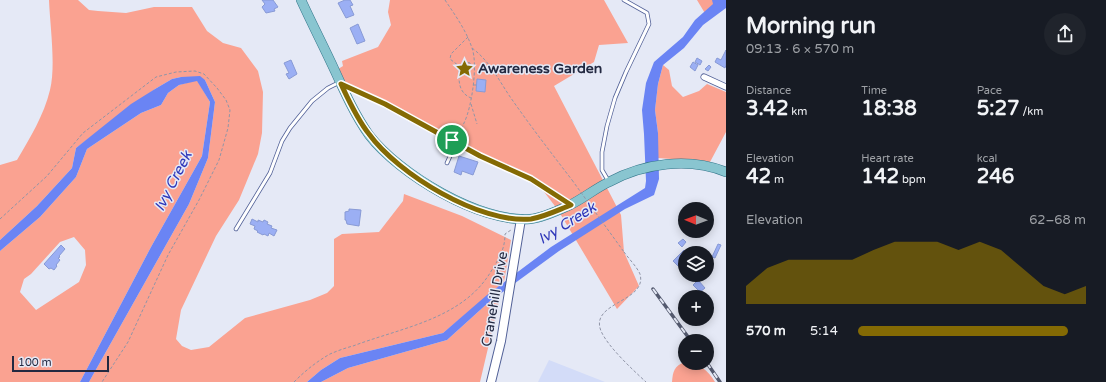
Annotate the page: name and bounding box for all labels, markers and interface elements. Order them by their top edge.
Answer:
text: Morning run [746,13,876,39]
button: share [1044,13,1086,55]
text: 09:13 · 6 × 570 m [746,41,854,57]
place icon: Awareness Garden [455,58,475,78]
place label: Awareness Garden [478,60,602,77]
text: Distance [746,84,791,97]
text: Time [861,84,887,97]
text: Pace [977,84,1002,97]
text: 3.42 [746,97,788,121]
text: 18:38 [861,97,917,121]
text: 5:27 [977,97,1020,121]
text: km [788,105,807,118]
text: /km [1020,105,1043,118]
pin [435,123,469,157]
icon: arrive [441,129,463,151]
water label: Ivy Creek [150,146,197,214]
text: Elevation [746,152,794,165]
text: Heart rate [861,152,914,165]
text: kcal [977,152,997,165]
text: 42 [746,165,771,189]
text: 142 [861,165,899,189]
text: 246 [977,165,1014,189]
text: m [771,173,784,186]
text: bpm [899,173,926,186]
water label: Ivy Creek [535,197,601,248]
north arrow [678,202,714,238]
map controls [678,202,714,370]
text: Elevation [746,212,803,228]
text: 62–68 m [1029,212,1086,228]
button: layers [678,246,714,282]
street label: Cranehill Drive [478,250,511,348]
button: + [678,290,714,326]
text: 570 m [746,323,786,339]
text: 5:14 [810,323,838,339]
button: − [678,334,714,370]
scale bar [12,354,109,373]
text: 100 m [18,356,52,369]

